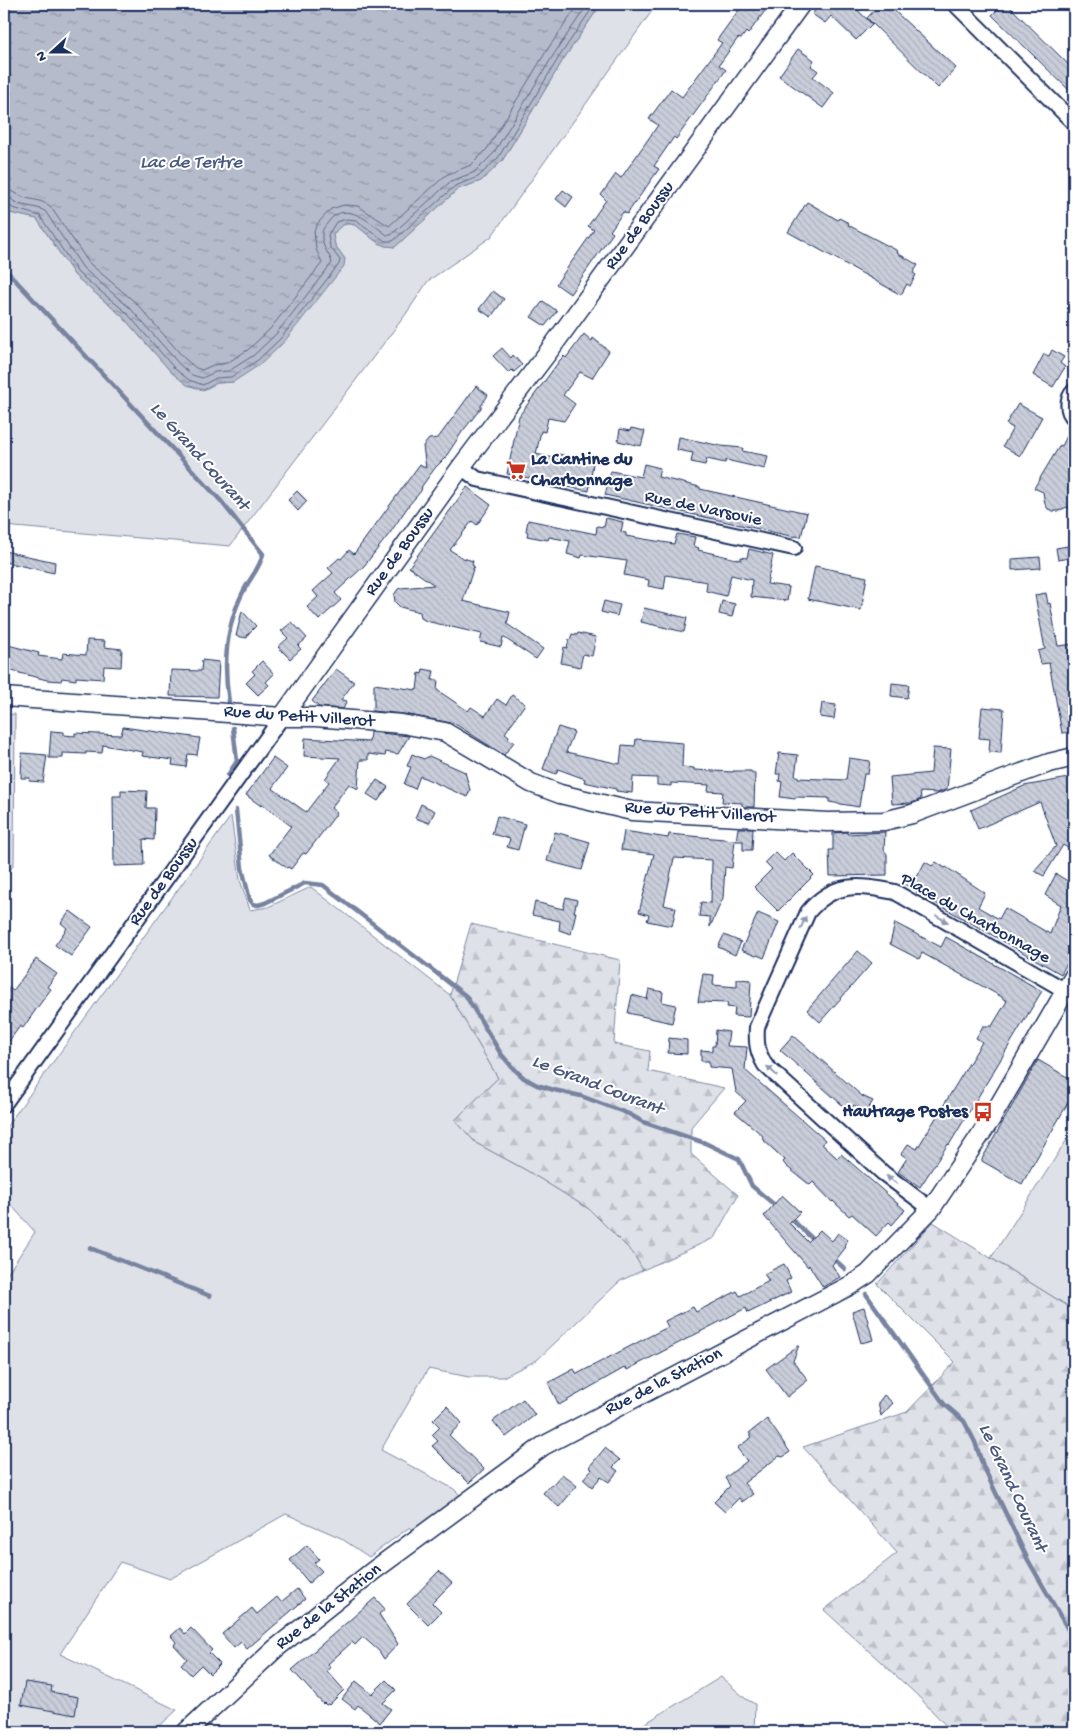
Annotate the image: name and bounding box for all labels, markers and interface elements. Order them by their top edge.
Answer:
north arrow [28,28,78,78]
text: N [33,48,52,63]
water label: Lac de Tertre [140,152,243,175]
street label: Rue de Boussu [601,177,679,274]
water label: Le Grand Courant [144,398,256,518]
place label: La Cantine du Charbonnage [530,450,633,492]
supermarket icon: La Cantine du Charbonnage [505,459,527,481]
street label: Rue de Varsovie [643,486,764,532]
street label: Rue de Boussu [361,503,439,600]
street label: Rue du Petit Villerot [223,701,377,733]
street label: Rue du Petit Villerot [624,797,778,829]
street label: Rue de Boussu [125,833,203,930]
street label: Place du Charbonnage [896,869,1054,969]
one-way arrow [935,914,948,923]
one-way arrow [799,916,807,930]
water label: Le Grand Courant [528,1050,669,1123]
one-way arrow [766,1065,778,1077]
bus stop icon: Hautrage Postes [972,1101,994,1123]
place label: Hautrage Postes [843,1102,969,1123]
one-way arrow [886,1174,899,1185]
street label: Rue de la Station [602,1343,726,1421]
water label: Le Grand Courant [972,1420,1053,1558]
street label: Rue de la Station [272,1559,386,1655]

